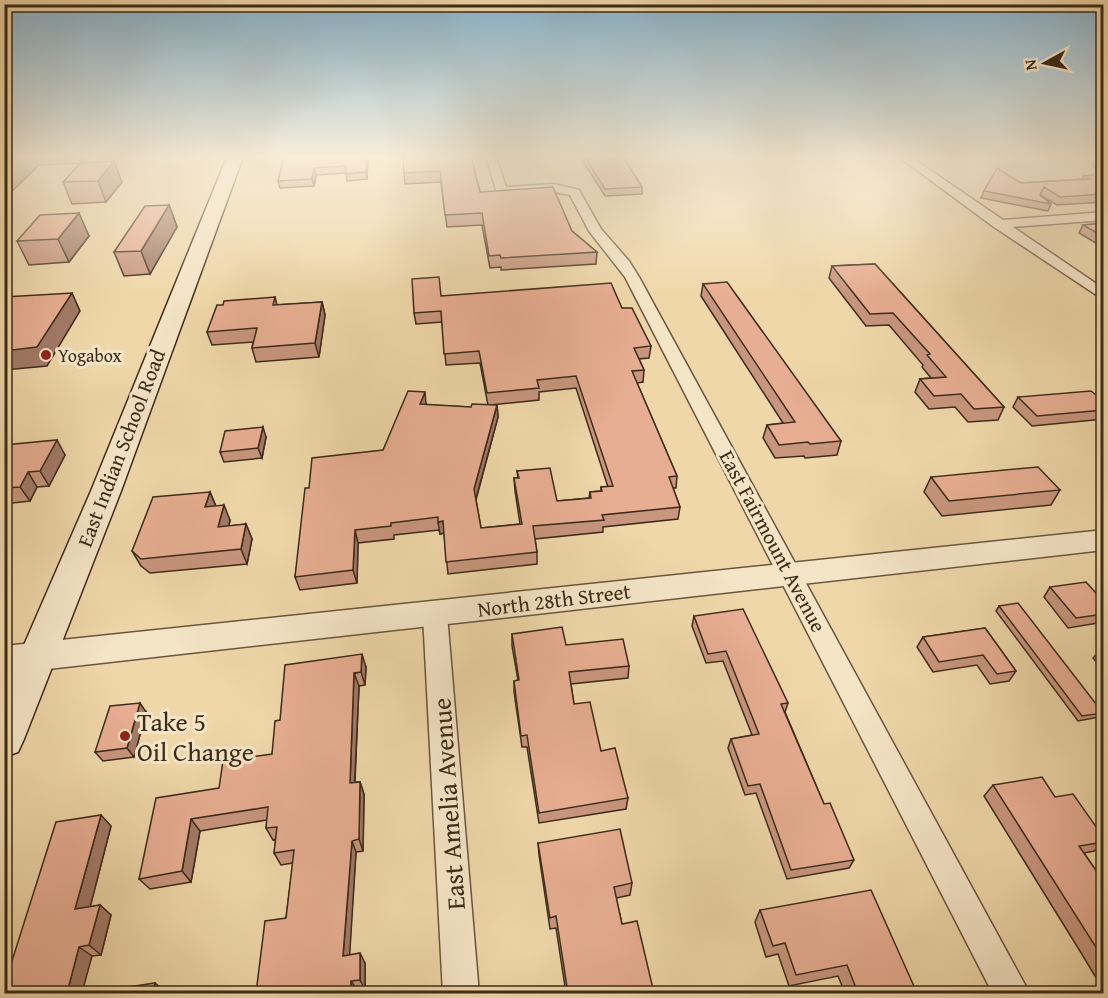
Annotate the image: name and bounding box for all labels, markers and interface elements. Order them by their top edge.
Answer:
north arrow [1015,33,1075,93]
text: N [1017,58,1043,72]
place label: Yogabox [58,342,123,369]
street label: East Indian School Road [69,344,173,551]
marker: Yogabox [39,348,53,362]
street label: East Fairmount Avenue [712,444,834,638]
street label: North 28th Street [476,575,633,625]
street label: East Amelia Avenue [421,697,475,911]
place label: Take 5 Oil Change [137,702,254,771]
marker: Take 5 Oil Change [118,729,132,743]

